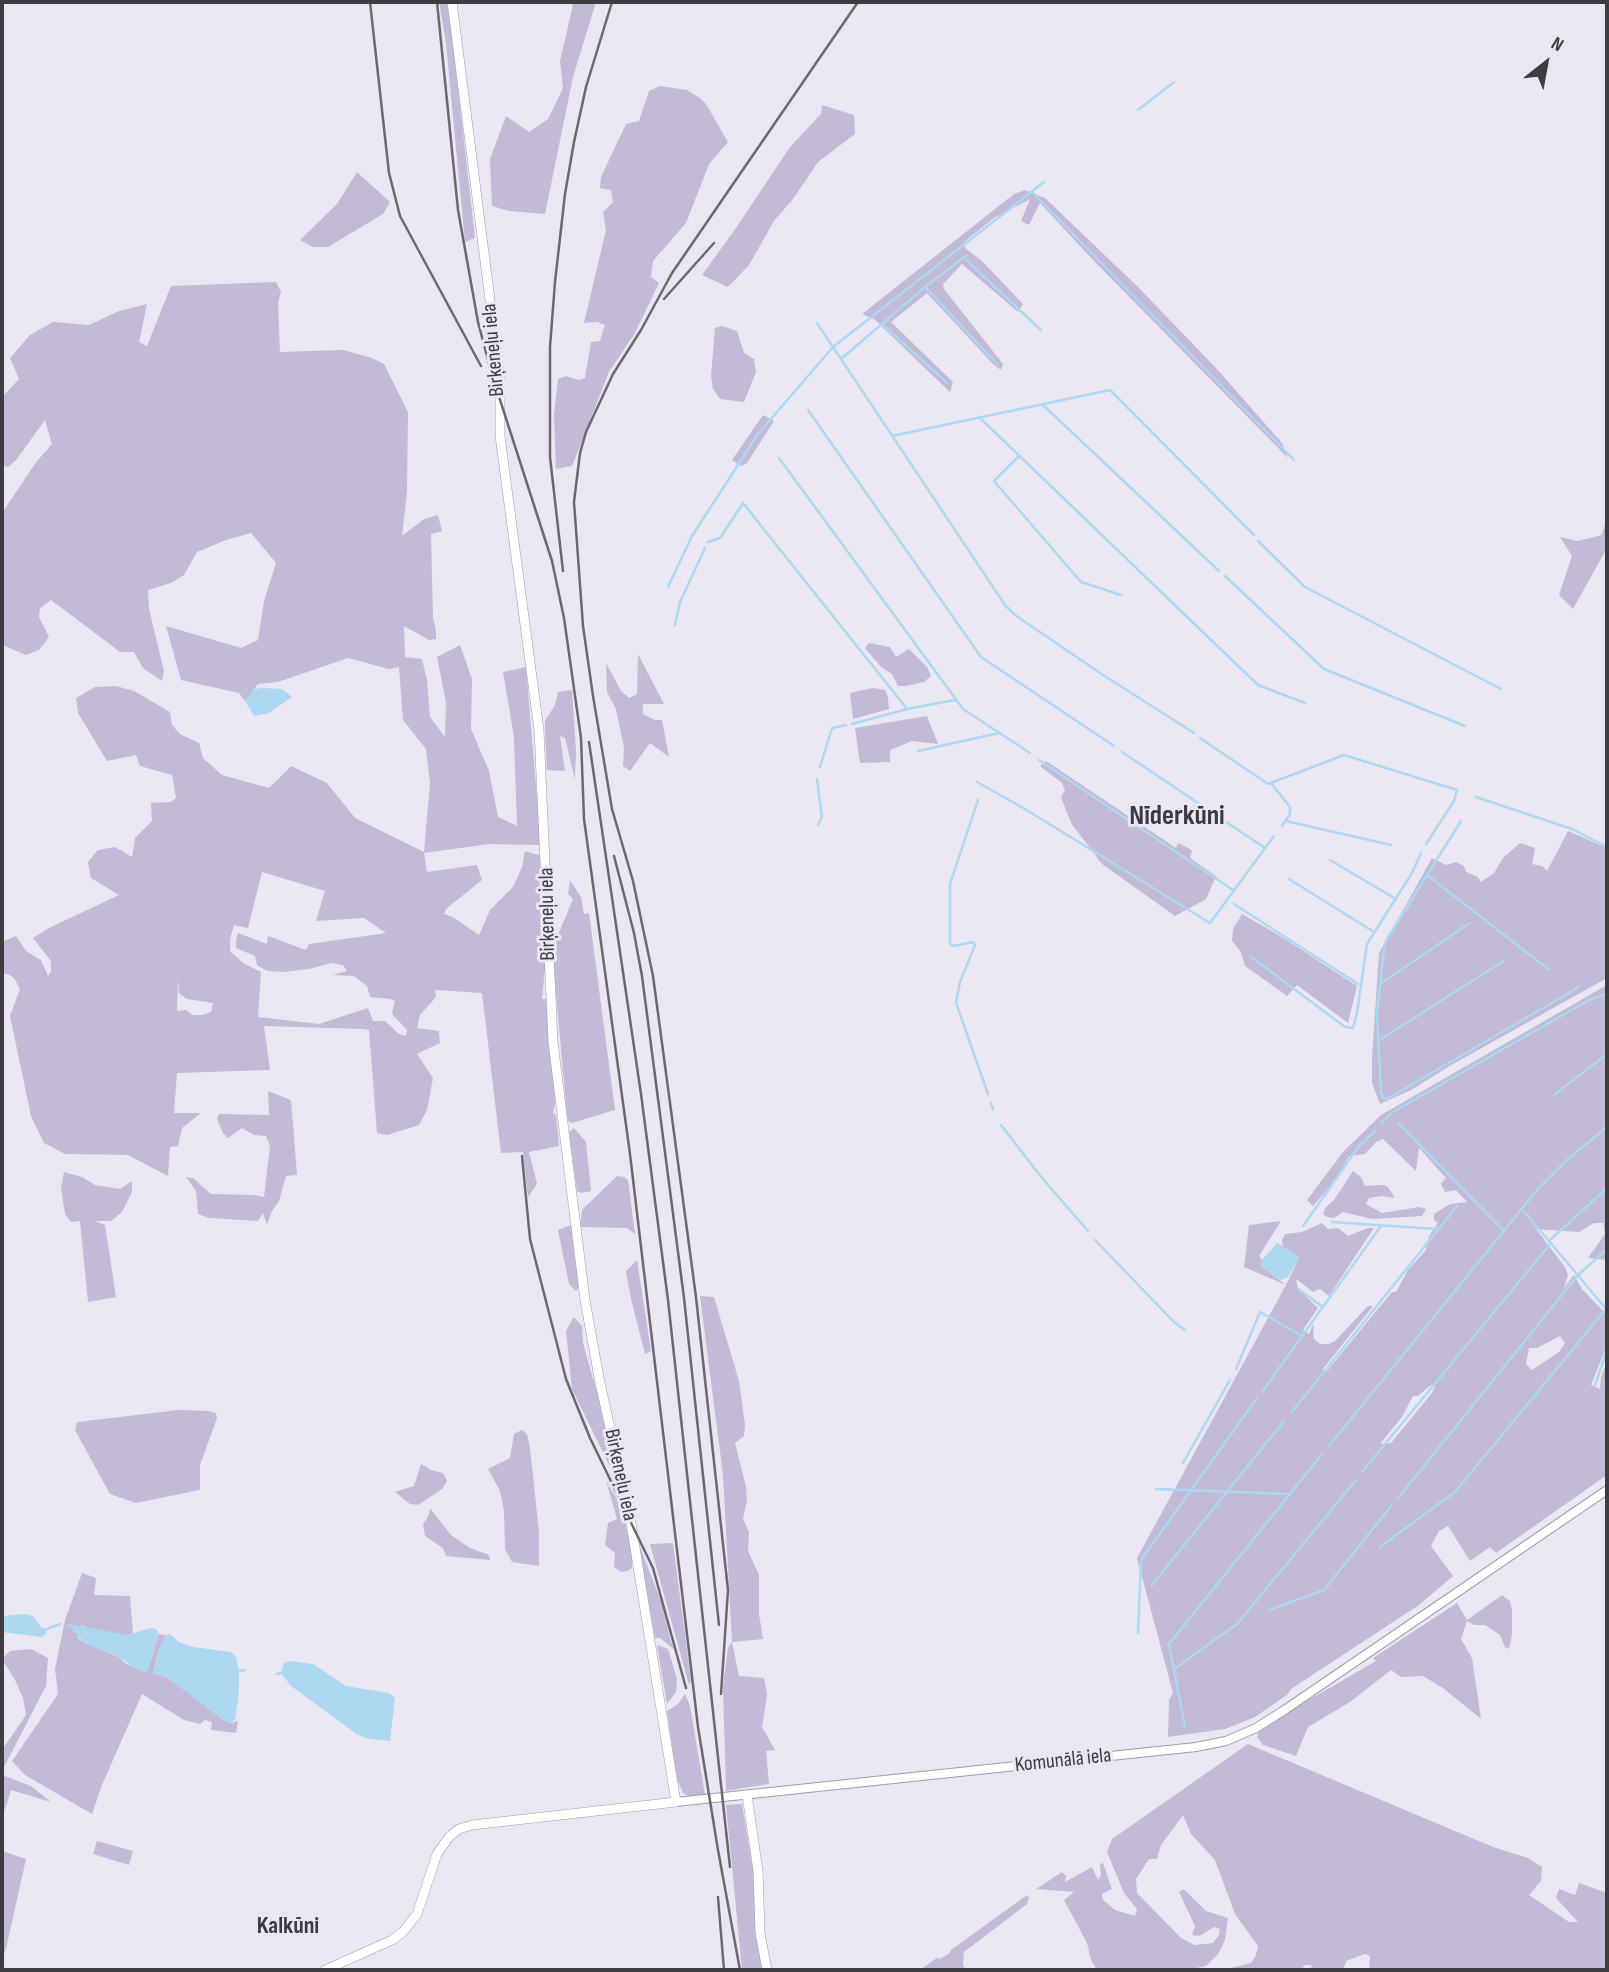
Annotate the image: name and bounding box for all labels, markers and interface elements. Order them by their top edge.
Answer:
north arrow [1511,28,1581,98]
text: N [1547,32,1567,57]
street label: Birķeneļu iela [477,302,511,398]
district label: Nīderkūni [1129,800,1225,834]
street label: Birķeneļu iela [535,867,561,961]
street label: Birķeneļu iela [598,1427,642,1523]
street label: Komunālā iela [1014,1743,1112,1779]
district label: Kalkūni [257,1913,319,1941]

